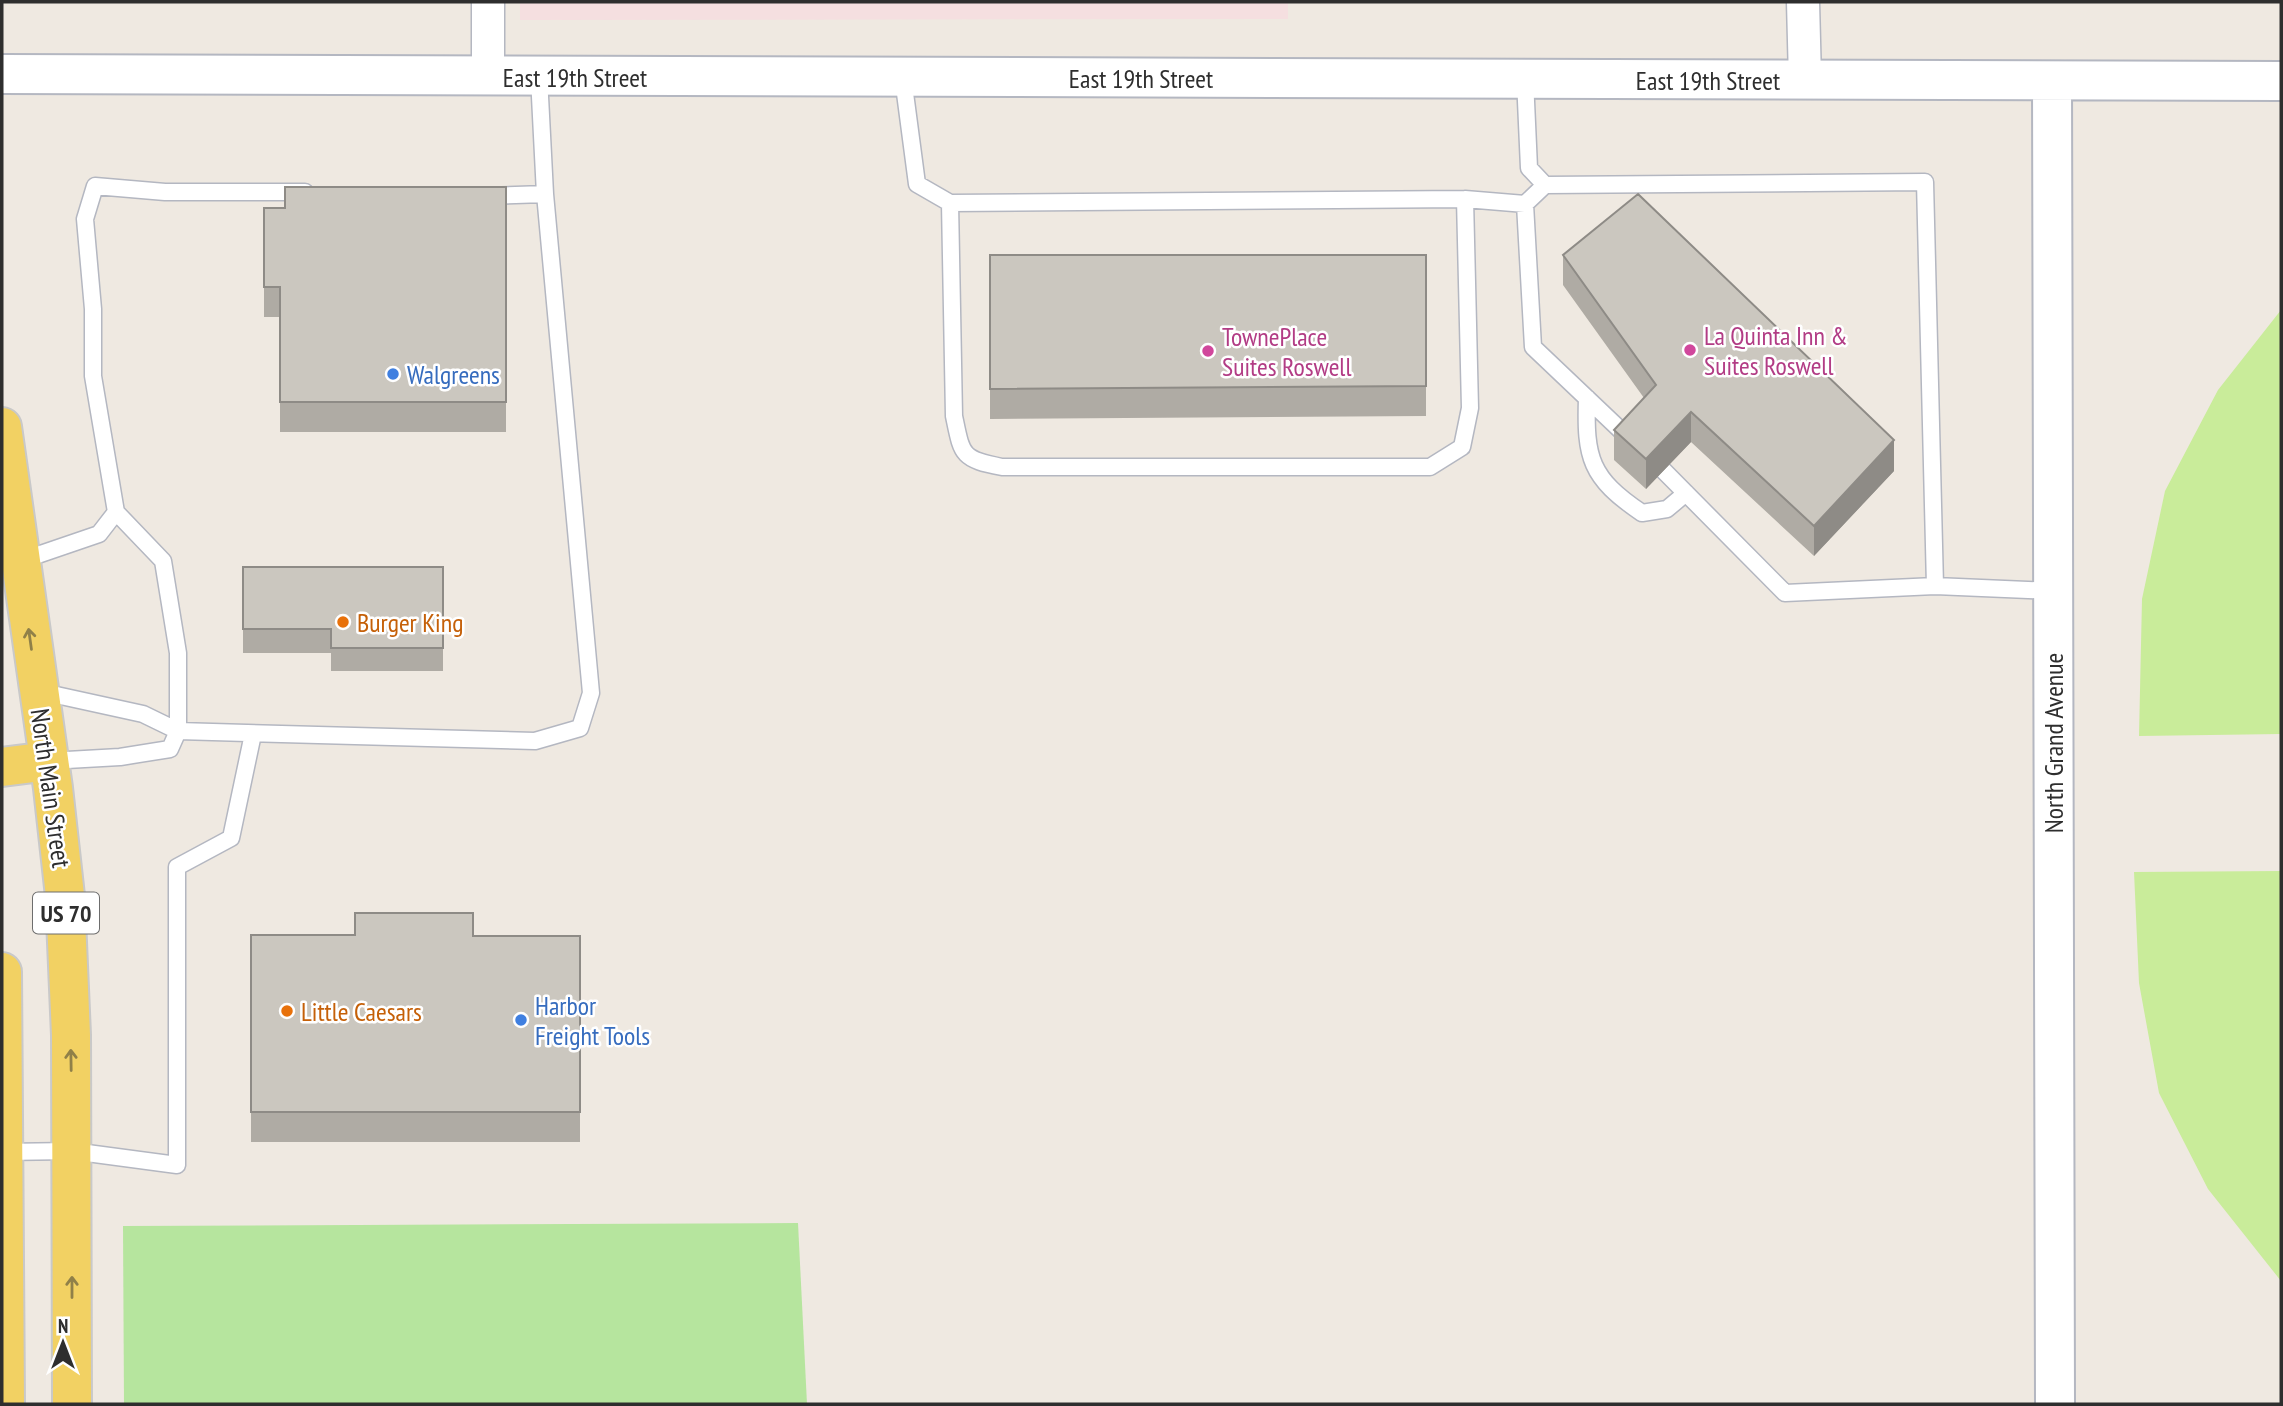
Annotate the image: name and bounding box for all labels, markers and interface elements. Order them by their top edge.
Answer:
street label: East 19th Street [503,61,647,94]
street label: East 19th Street [1069,62,1213,95]
street label: East 19th Street [1636,64,1780,97]
place label: La Quinta Inn & Suites Roswell [1704,319,1847,382]
place label: TownePlace Suites Roswell [1222,320,1351,383]
marker: La Quinta Inn & Suites Roswell [1682,342,1698,358]
marker: TownePlace Suites Roswell [1200,343,1216,359]
place label: Walgreens [407,358,500,391]
marker: Walgreens [385,366,401,382]
place label: Burger King [357,606,463,639]
marker: Burger King [335,614,351,630]
one-way arrow [24,628,37,650]
street label: North Grand Avenue [2037,653,2070,833]
street label: North Main Street [23,706,79,870]
road number: US 70 [33,892,99,933]
place label: Harbor Freight Tools [535,989,650,1052]
place label: Little Caesars [301,995,422,1028]
marker: Little Caesars [279,1003,295,1019]
marker: Harbor Freight Tools [513,1012,529,1028]
one-way arrow [64,1048,78,1071]
one-way arrow [65,1276,79,1299]
north arrow [28,1308,98,1378]
text: N [58,1314,68,1338]

